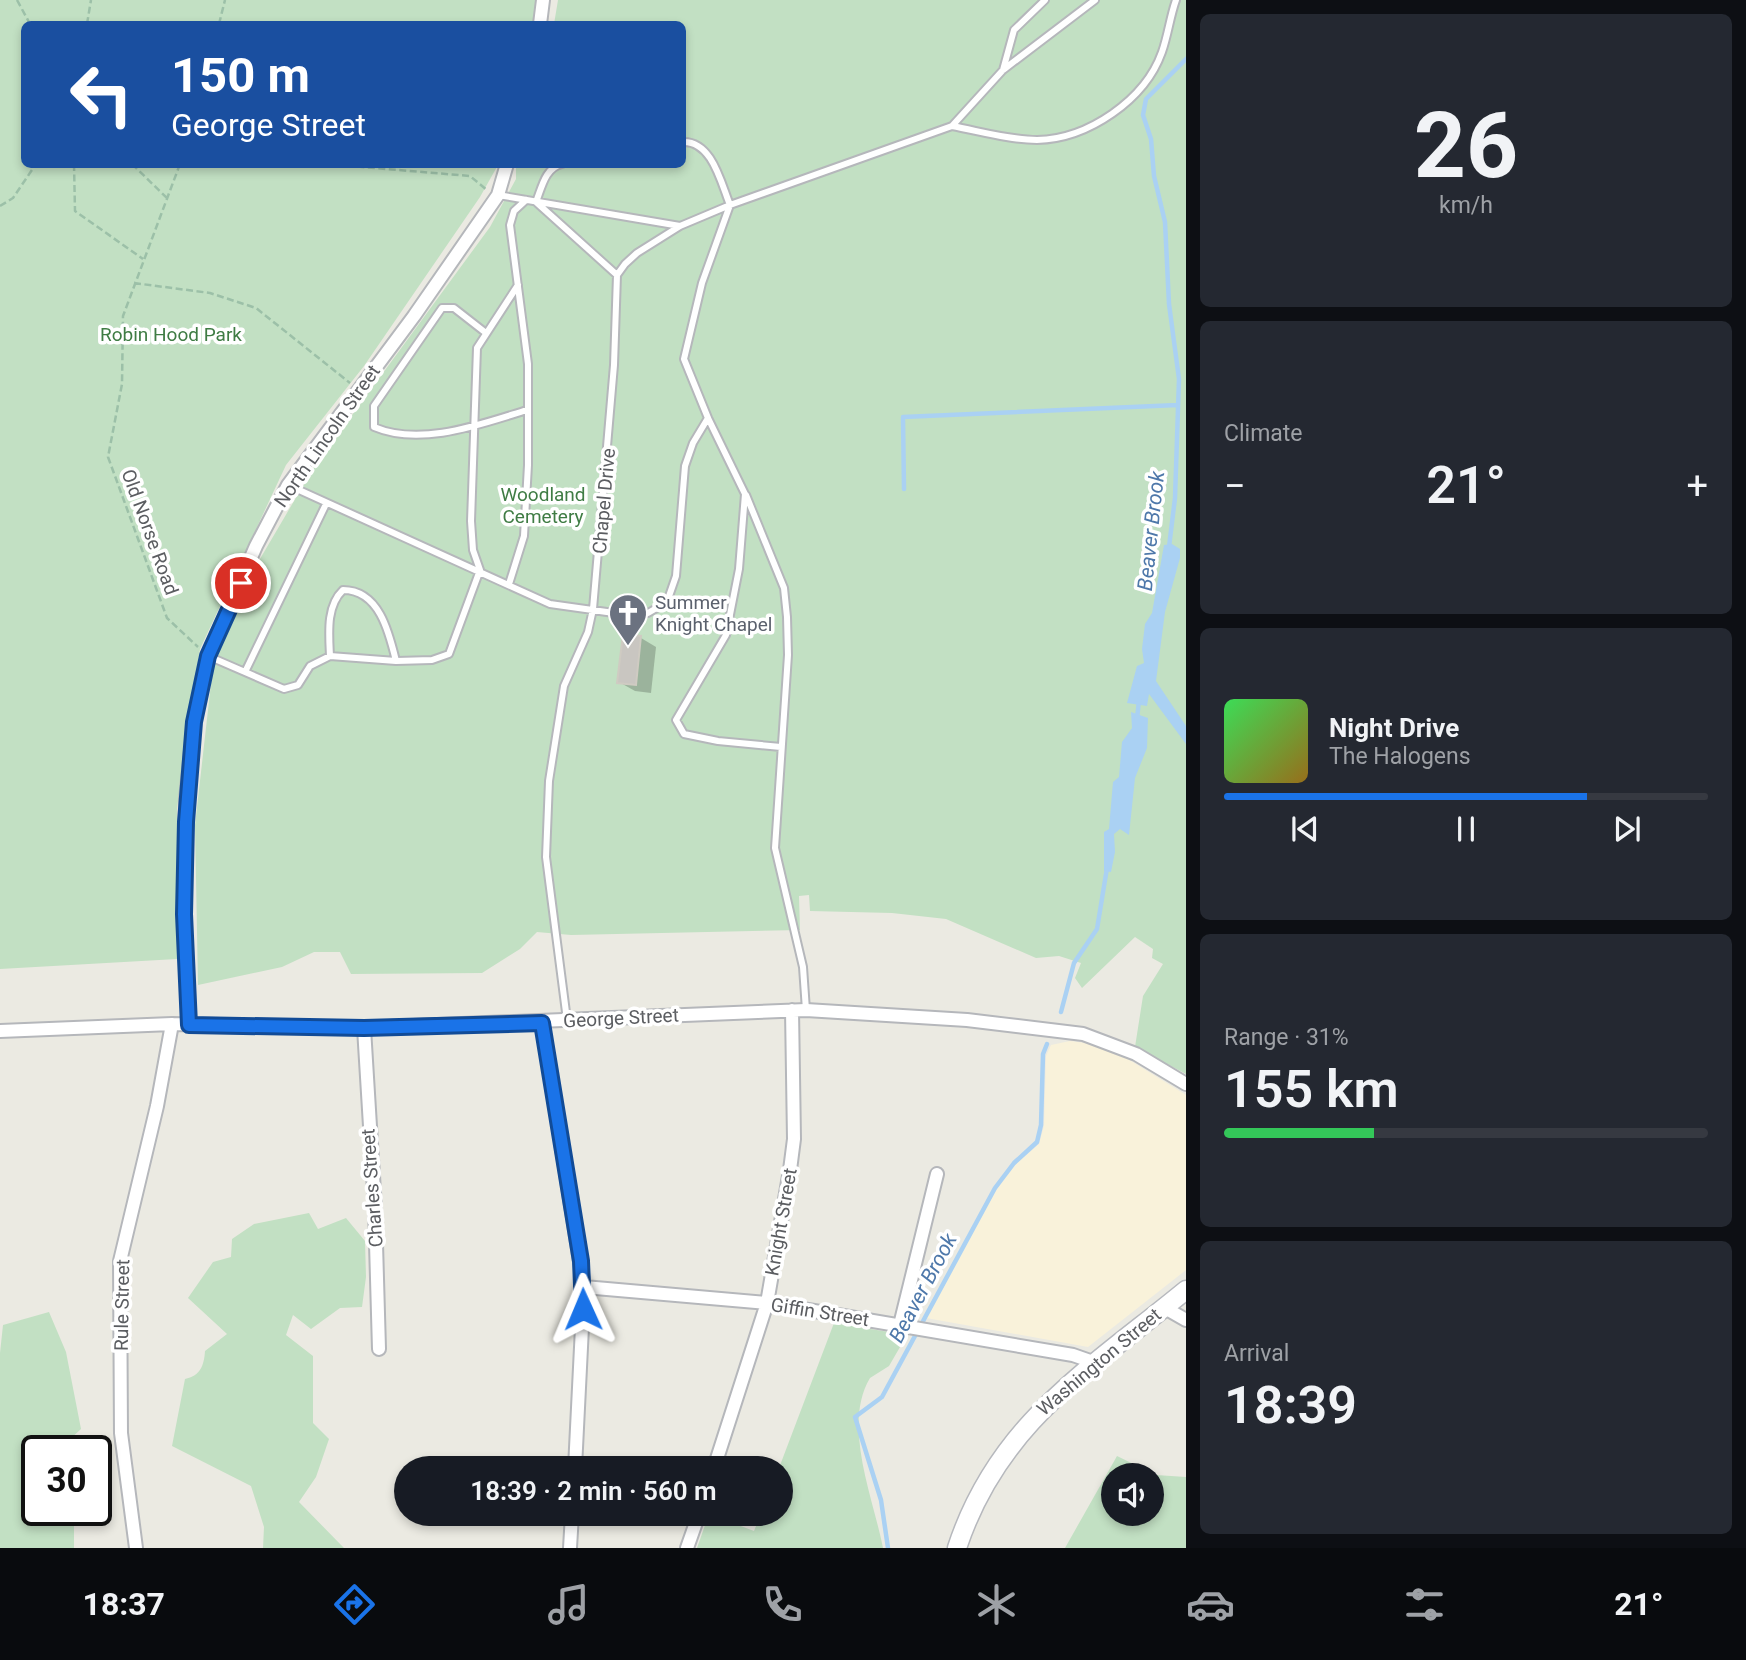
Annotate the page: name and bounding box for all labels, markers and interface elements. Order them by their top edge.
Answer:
text: 150 m [171,47,310,104]
icon: left [56,49,147,140]
text: 26 [1414,93,1518,199]
text: George Street [171,106,366,144]
text: km/h [1439,192,1493,219]
park label: Robin Hood Park [100,323,242,346]
street label: North Lincoln Street [269,360,385,512]
text: Climate [1224,420,1303,447]
street label: Chapel Drive [588,447,620,555]
text: 21° [1426,455,1506,516]
text: − [1224,464,1246,508]
text: + [1686,464,1708,508]
street label: Old Norse Road [117,466,183,598]
water label: Beaver Brook [1133,469,1169,592]
park label: Woodland Cemetery [500,483,586,528]
pin [211,553,271,613]
icon: arrive [222,564,260,602]
place label: Summer Knight Chapel [655,591,772,636]
church icon: Summer Knight Chapel [607,592,649,647]
text: Night Drive [1329,713,1459,743]
text: The Halogens [1329,743,1471,770]
icon: previous [1286,810,1324,848]
icon: pause [1447,810,1485,848]
icon: next [1608,810,1646,848]
street label: George Street [563,1003,679,1033]
text: Range · 31% [1224,1024,1349,1051]
text: 155 km [1224,1059,1399,1120]
street label: Charles Street [356,1128,388,1248]
street label: Knight Street [760,1166,802,1278]
water label: Beaver Brook [884,1229,962,1347]
street label: Rule Street [110,1259,134,1351]
position arrow [546,1272,620,1346]
street label: Giffin Street [769,1293,871,1331]
street label: Washington Street [1032,1303,1166,1421]
text: Arrival [1224,1340,1289,1367]
text: 18:39 [1224,1375,1357,1436]
speed limit sign: 30 [21,1435,112,1526]
map controls [1101,1463,1164,1526]
button: sound [1101,1463,1164,1526]
text: 18:39 · 2 min · 560 m [470,1476,717,1506]
icon: directions [330,1580,379,1629]
icon: music [544,1580,593,1629]
icon: phone [758,1580,807,1629]
icon: climate [972,1580,1021,1629]
icon: car [1186,1580,1235,1629]
icon: filters [1400,1580,1449,1629]
text: 18:37 [83,1585,165,1623]
text: 21° [1614,1585,1663,1623]

